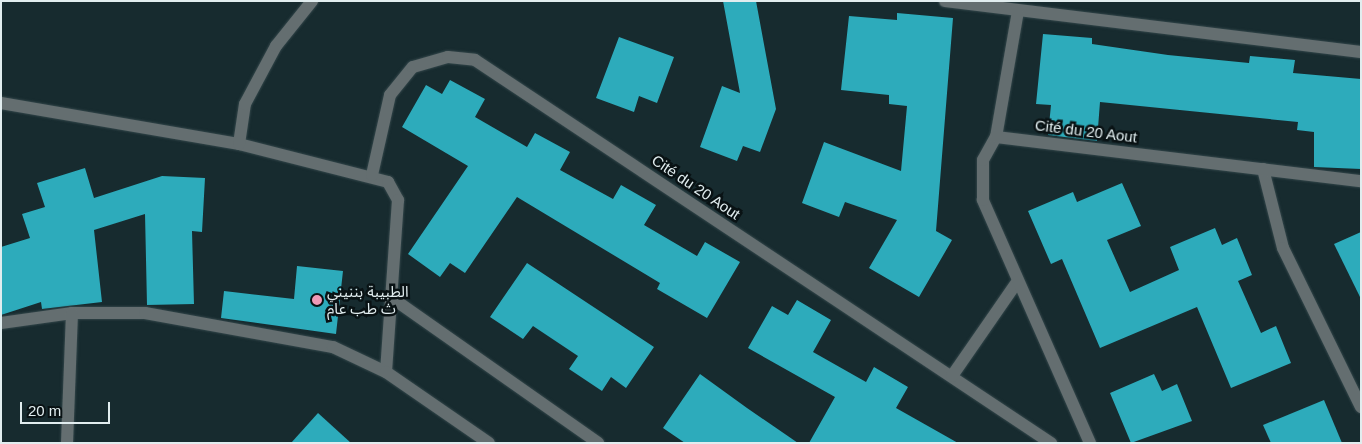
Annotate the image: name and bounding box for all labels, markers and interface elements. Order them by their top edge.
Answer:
street label: Cité du 20 Aout [1034,116,1138,146]
street label: Cité du 20 Aout [648,151,744,223]
place label: الطبيبة بننيني ث طب عام [327,282,409,317]
marker: الطبيبة بننيني ث طب عام [311,294,323,306]
scale bar [22,392,112,424]
text: 20 m [28,402,61,419]

